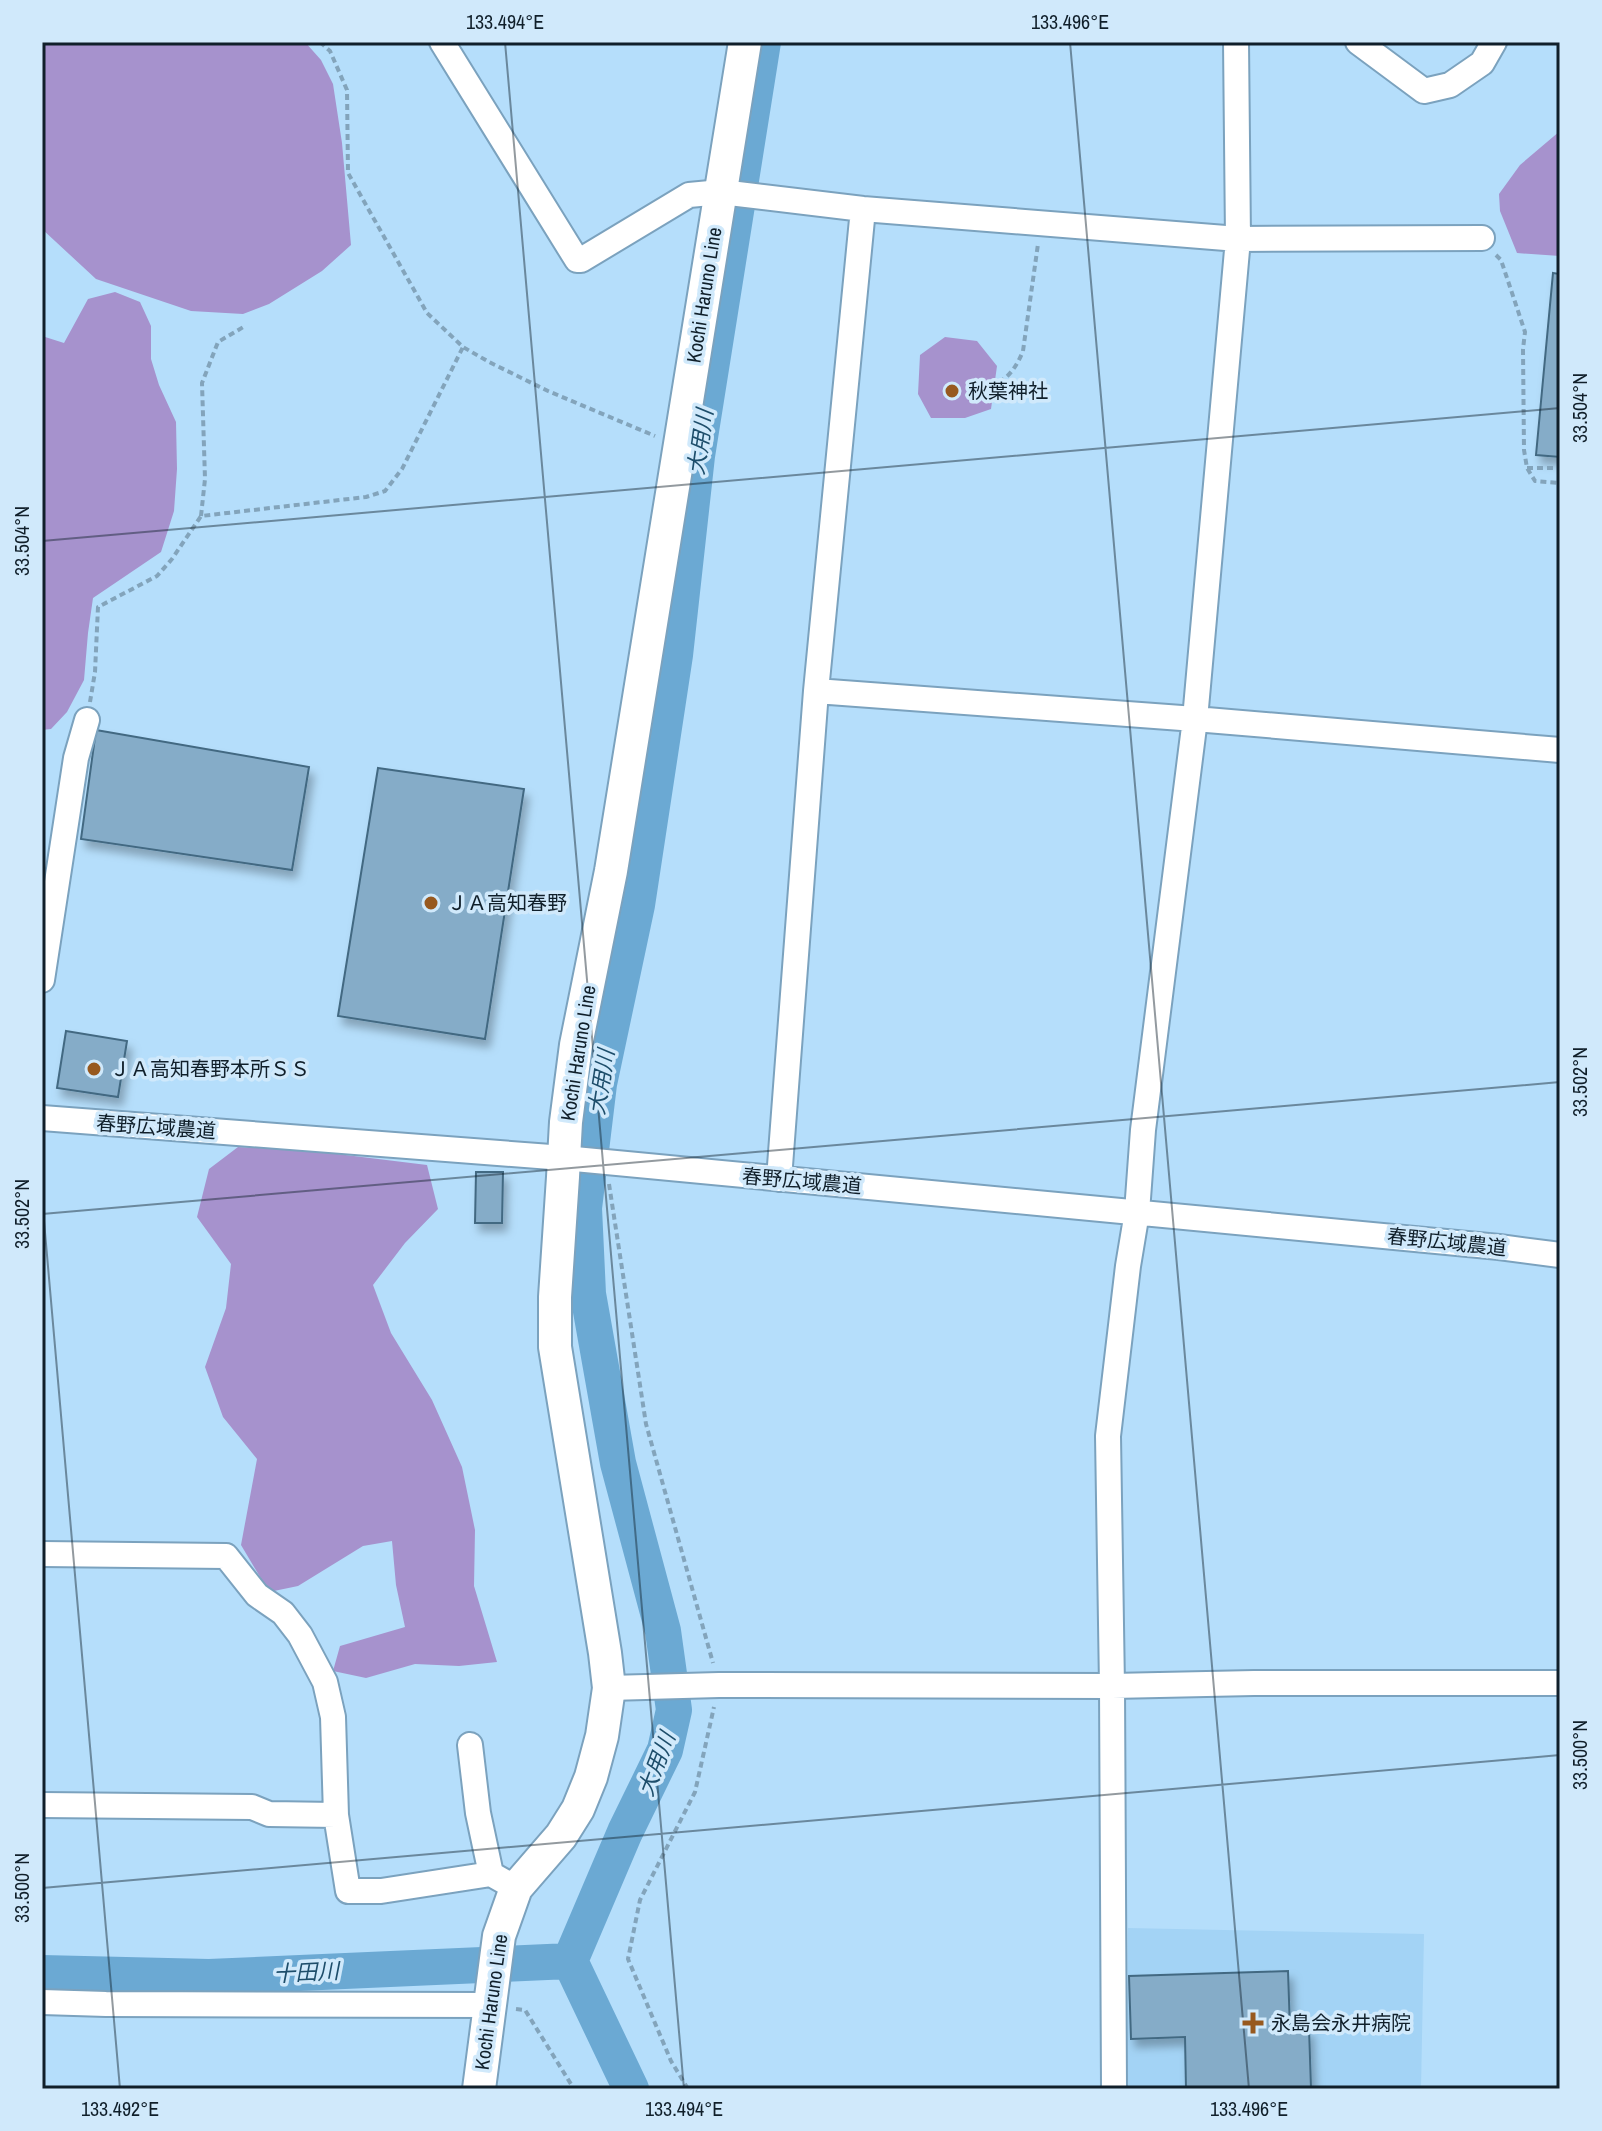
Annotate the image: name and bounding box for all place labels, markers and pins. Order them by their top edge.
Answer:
place label: 秋葉神社 [968,377,1048,404]
marker: 秋葉神社 [943,382,961,400]
place label: ＪＡ高知春野 [447,889,567,916]
marker: ＪＡ高知春野 [422,894,440,912]
place label: ＪＡ高知春野本所ＳＳ [110,1055,310,1082]
marker: ＪＡ高知春野本所ＳＳ [85,1060,103,1078]
place label: 永島会永井病院 [1271,2009,1411,2036]
marker: 永島会永井病院 [1242,2012,1264,2034]

